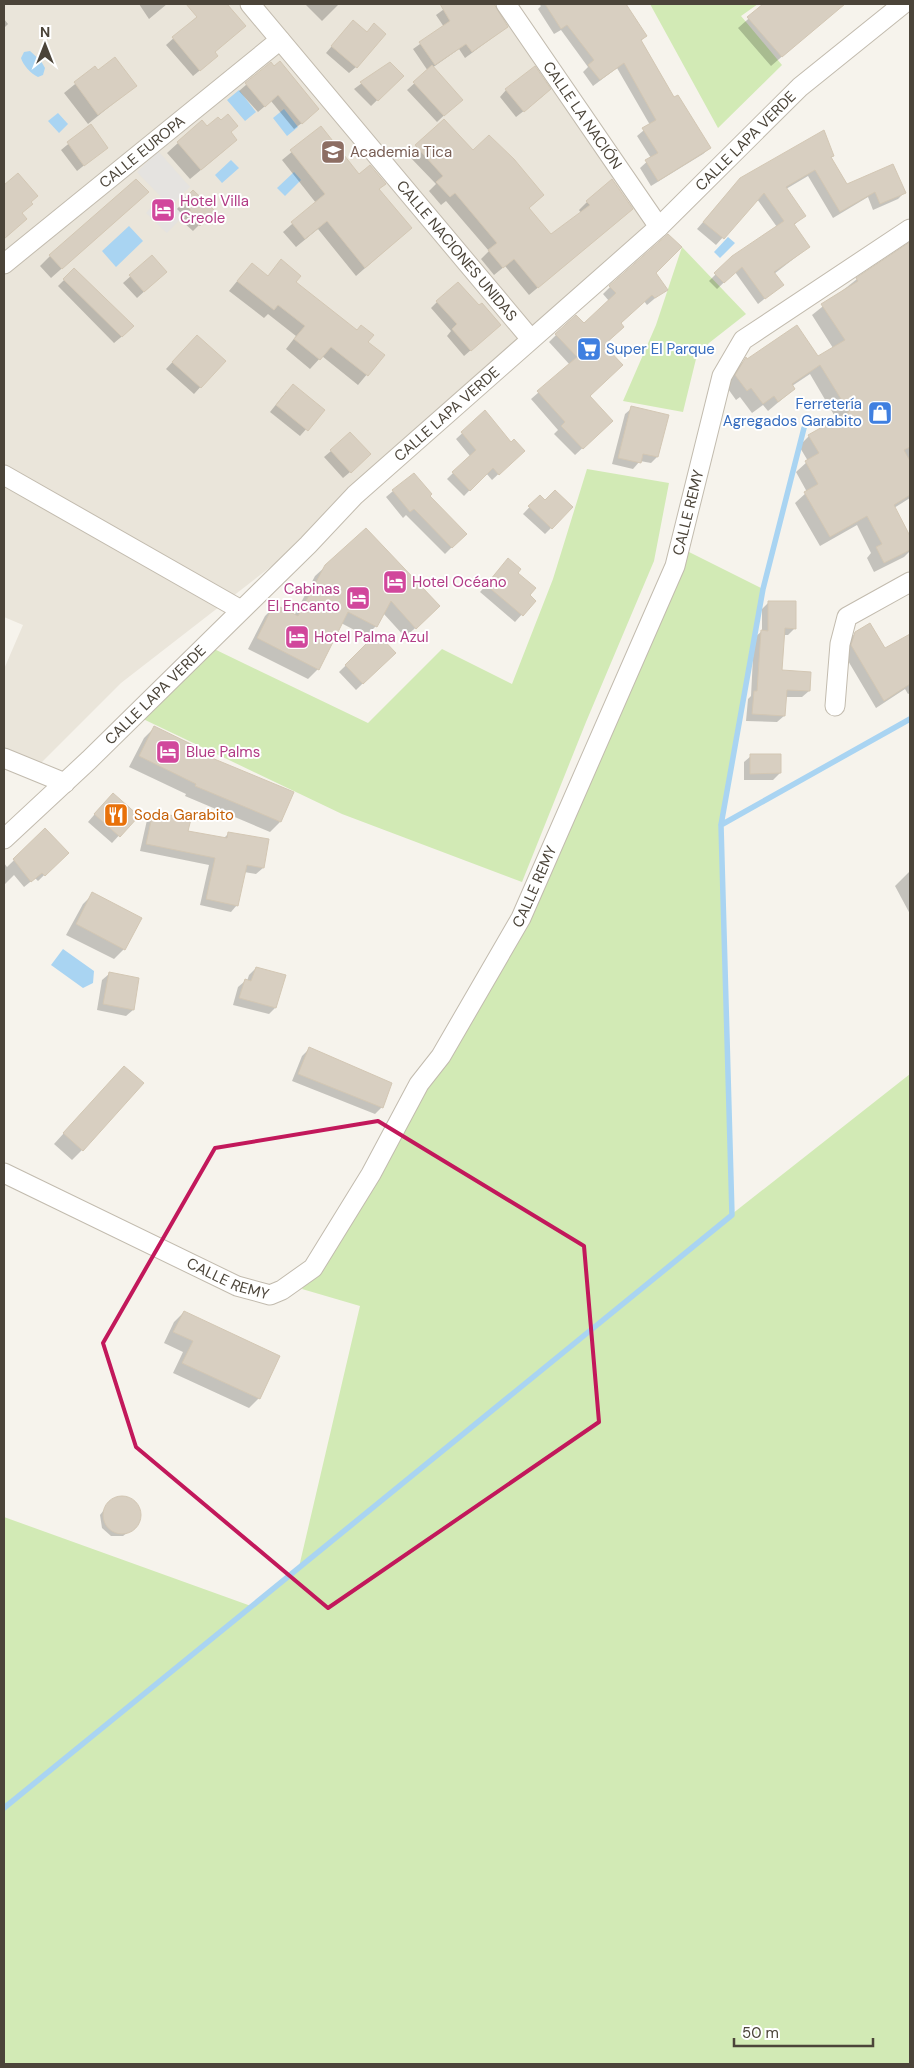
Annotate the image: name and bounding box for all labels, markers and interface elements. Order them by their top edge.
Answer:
north arrow [20,20,70,70]
text: N [40,23,50,41]
street label: CALLE LA NACIÓN [538,57,626,173]
street label: CALLE LAPA VERDE [691,87,800,195]
street label: CALLE EUROPA [95,111,189,193]
school or university icon: Academia Tica [320,139,346,165]
place label: Academia Tica [350,142,452,162]
street label: CALLE NACIONES UNIDAS [392,176,522,326]
place label: Hotel Villa Creole [180,191,249,228]
hotel icon: Hotel Villa Creole [150,197,176,223]
supermarket icon: Super El Parque [576,336,602,362]
place label: Super El Parque [606,339,715,359]
street label: CALLE LAPA VERDE [390,362,504,466]
place label: Ferretería Agregados Garabito [723,394,862,431]
shop icon: Ferretería Agregados Garabito [867,400,893,426]
street label: CALLE REMY [668,467,709,557]
hotel icon: Hotel Océano [382,569,408,595]
place label: Hotel Océano [412,572,507,592]
place label: Cabinas El Encanto [267,579,340,616]
hotel icon: Cabinas El Encanto [345,585,371,611]
hotel icon: Hotel Palma Azul [284,624,310,650]
place label: Hotel Palma Azul [314,627,428,647]
street label: CALLE LAPA VERDE [100,641,210,749]
hotel icon: Blue Palms [155,739,181,765]
place label: Blue Palms [186,742,260,762]
restaurant icon: Soda Garabito [103,802,129,828]
place label: Soda Garabito [134,805,234,825]
street label: CALLE REMY [508,842,562,931]
street label: CALLE REMY [183,1253,272,1304]
scale bar [734,2016,873,2048]
text: 50 m [742,2023,779,2043]

